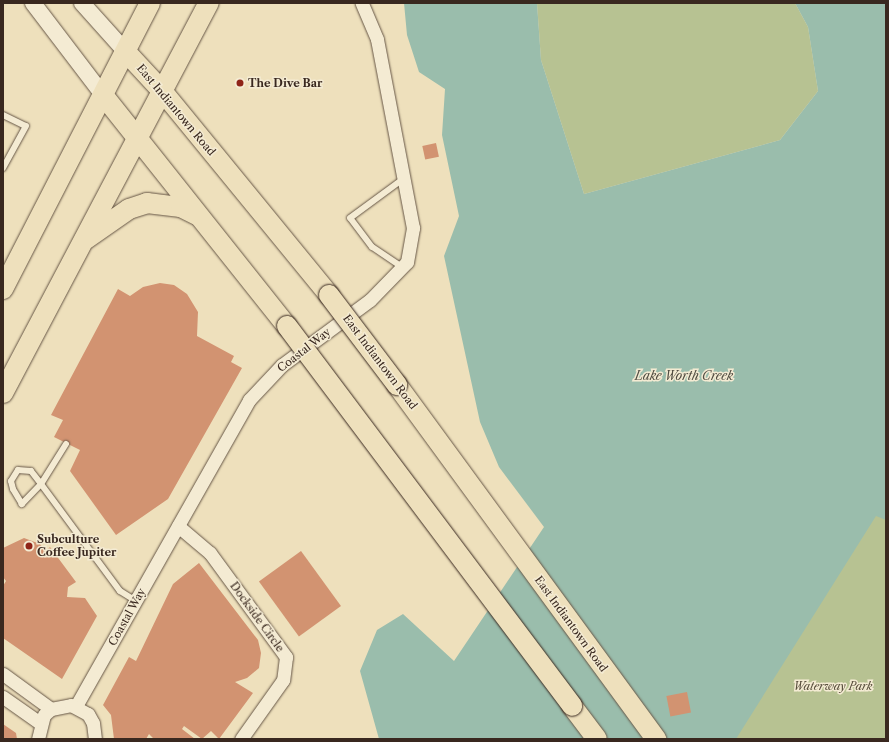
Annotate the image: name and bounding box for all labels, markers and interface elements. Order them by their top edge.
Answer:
street label: East Indiantown Road [134,62,218,158]
place label: The Dive Bar [248,76,322,90]
marker: The Dive Bar [235,78,245,88]
street label: East Indiantown Road [340,312,420,412]
street label: Coastal Way [275,325,333,375]
water label: Lake Worth Creek [635,369,733,383]
place label: Subculture Coffee Jupiter [37,533,116,559]
marker: Subculture Coffee Jupiter [24,541,34,551]
street label: East Indiantown Road [532,574,610,674]
street label: Dockside Circle [227,579,287,655]
street label: Coastal Way [106,586,148,648]
park label: Waterway Park [794,679,872,693]

